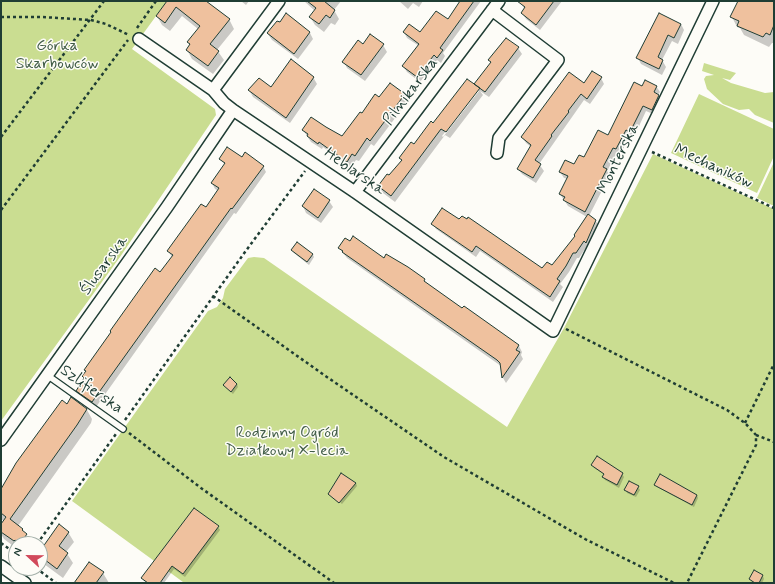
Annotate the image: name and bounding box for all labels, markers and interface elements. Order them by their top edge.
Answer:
park label: Górka Skarbowców [16,37,98,75]
street label: Pilnikarska [379,54,443,130]
street label: Monterska [594,121,644,197]
street label: Mechaników [671,140,755,194]
street label: Heblarska [320,144,388,200]
street label: Ślusarska [77,233,133,299]
street label: Szlifierska [56,361,126,419]
park label: Rodzinny Ogród Działkowy X-lecia [226,424,348,462]
north arrow [8,536,48,576]
text: N [10,546,26,558]

